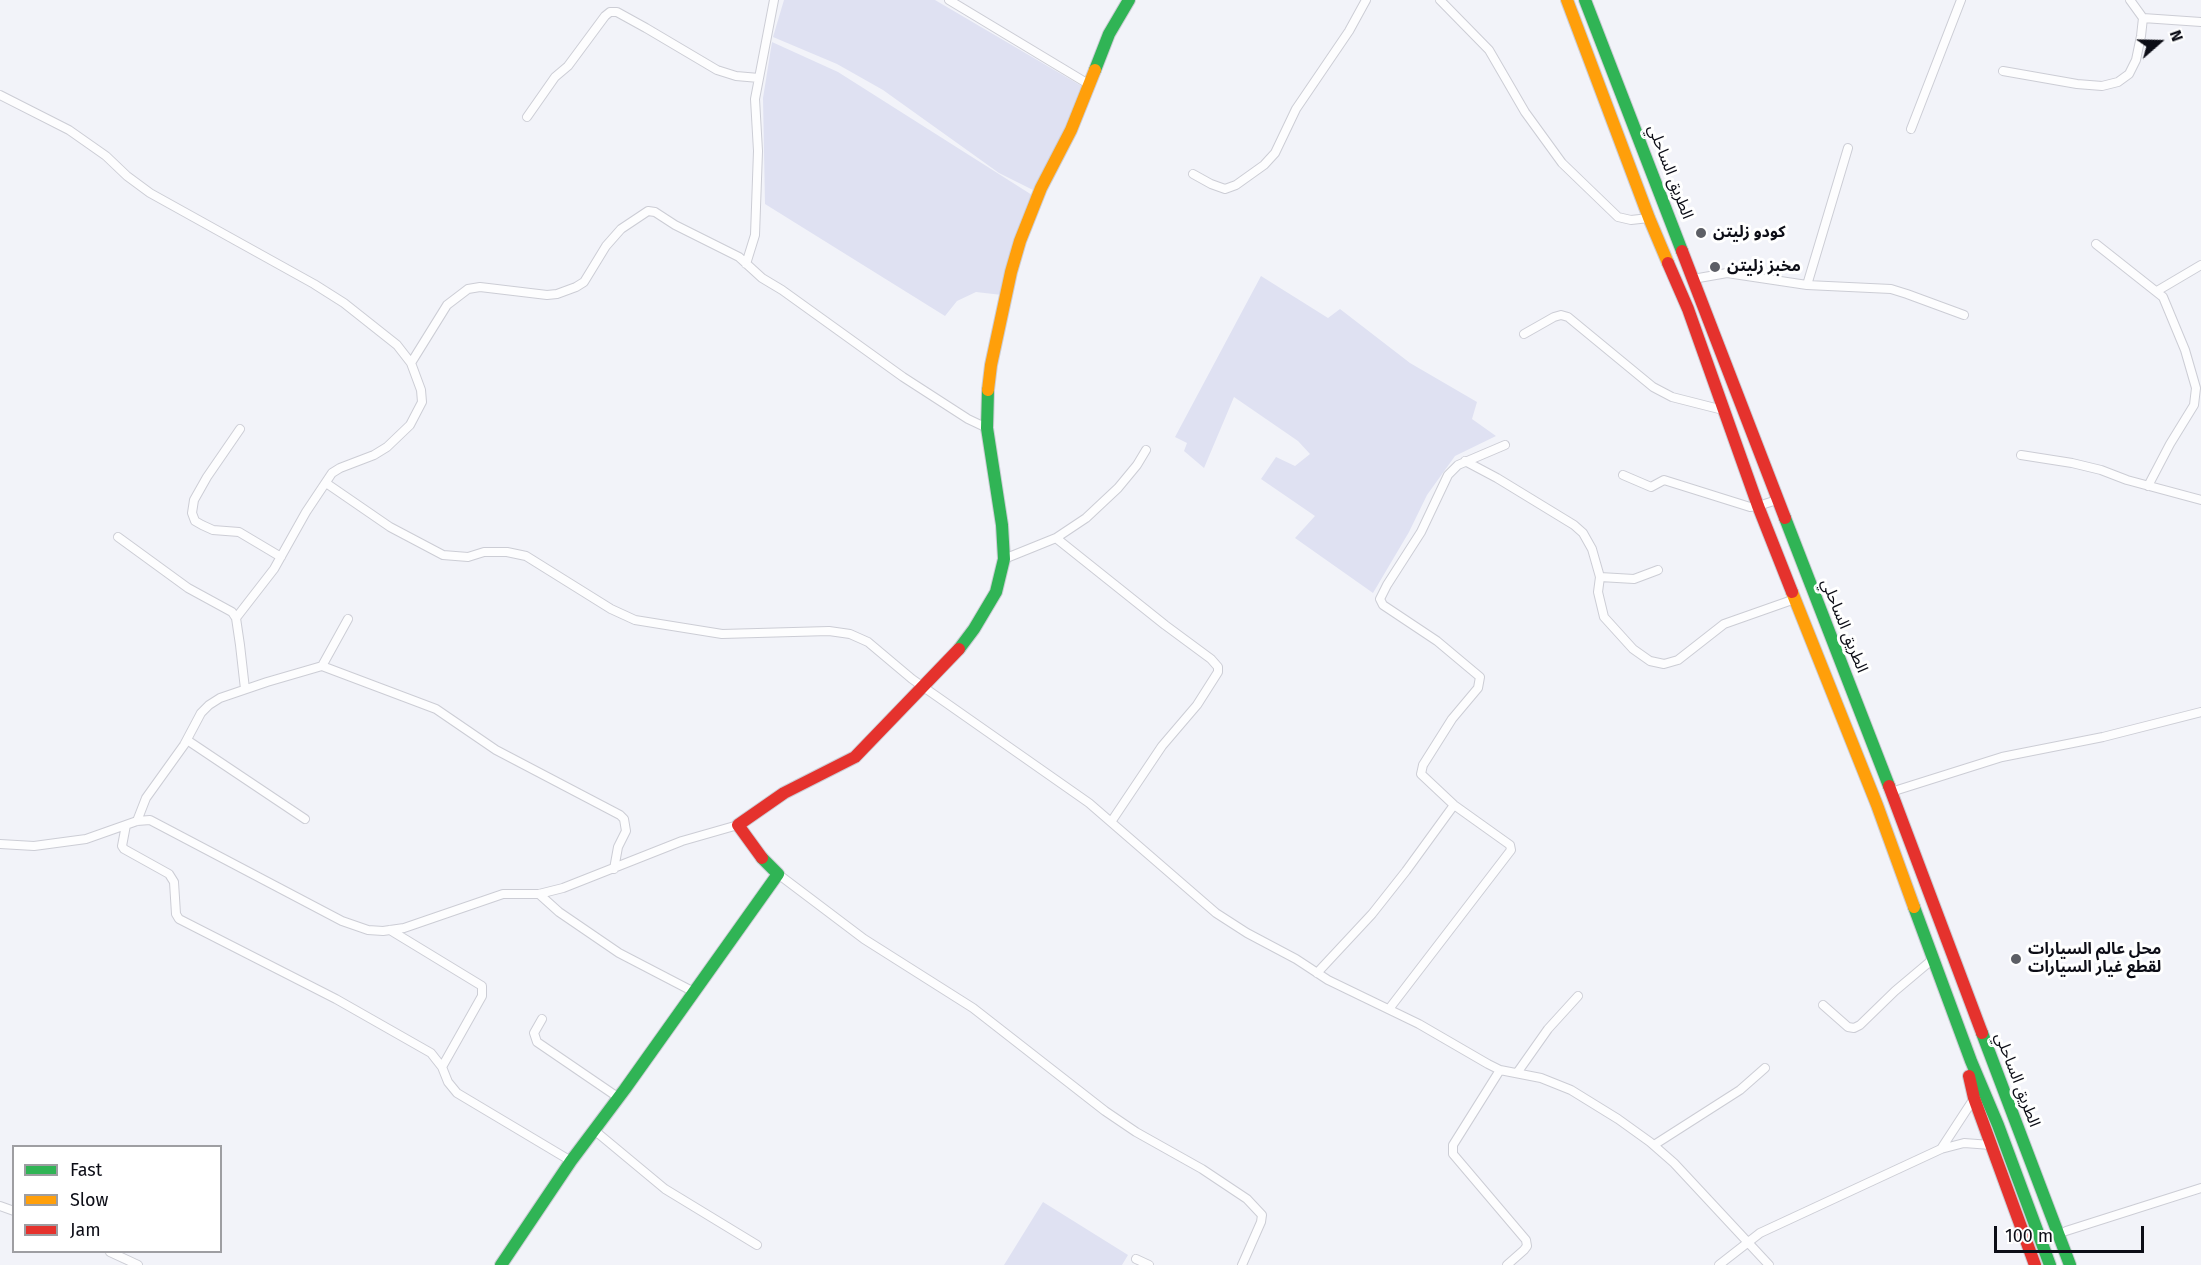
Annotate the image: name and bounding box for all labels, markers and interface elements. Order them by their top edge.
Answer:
north arrow [2129,12,2189,72]
text: N [2166,27,2187,44]
street label: الطريق الساحلي [1643,122,1697,222]
place label: كودو زليتن [1713,223,1786,243]
marker: كودو زليتن [1694,226,1708,240]
place label: مخبز زليتن [1727,257,1801,277]
marker: مخبز زليتن [1708,260,1722,274]
street label: الطريق الساحلي [1816,576,1872,676]
place label: محل عالم السيارات لقطع غيار السيارات [2028,940,2161,978]
marker: محل عالم السيارات لقطع غيار السيارات [2009,952,2023,966]
street label: الطريق الساحلي [1990,1030,2044,1130]
legend [12,1145,222,1253]
text: Fast [70,1159,102,1181]
text: Slow [70,1189,108,1211]
scale bar [1997,1214,2147,1252]
text: Jam [70,1219,101,1241]
text: 100 m [2005,1225,2053,1247]

